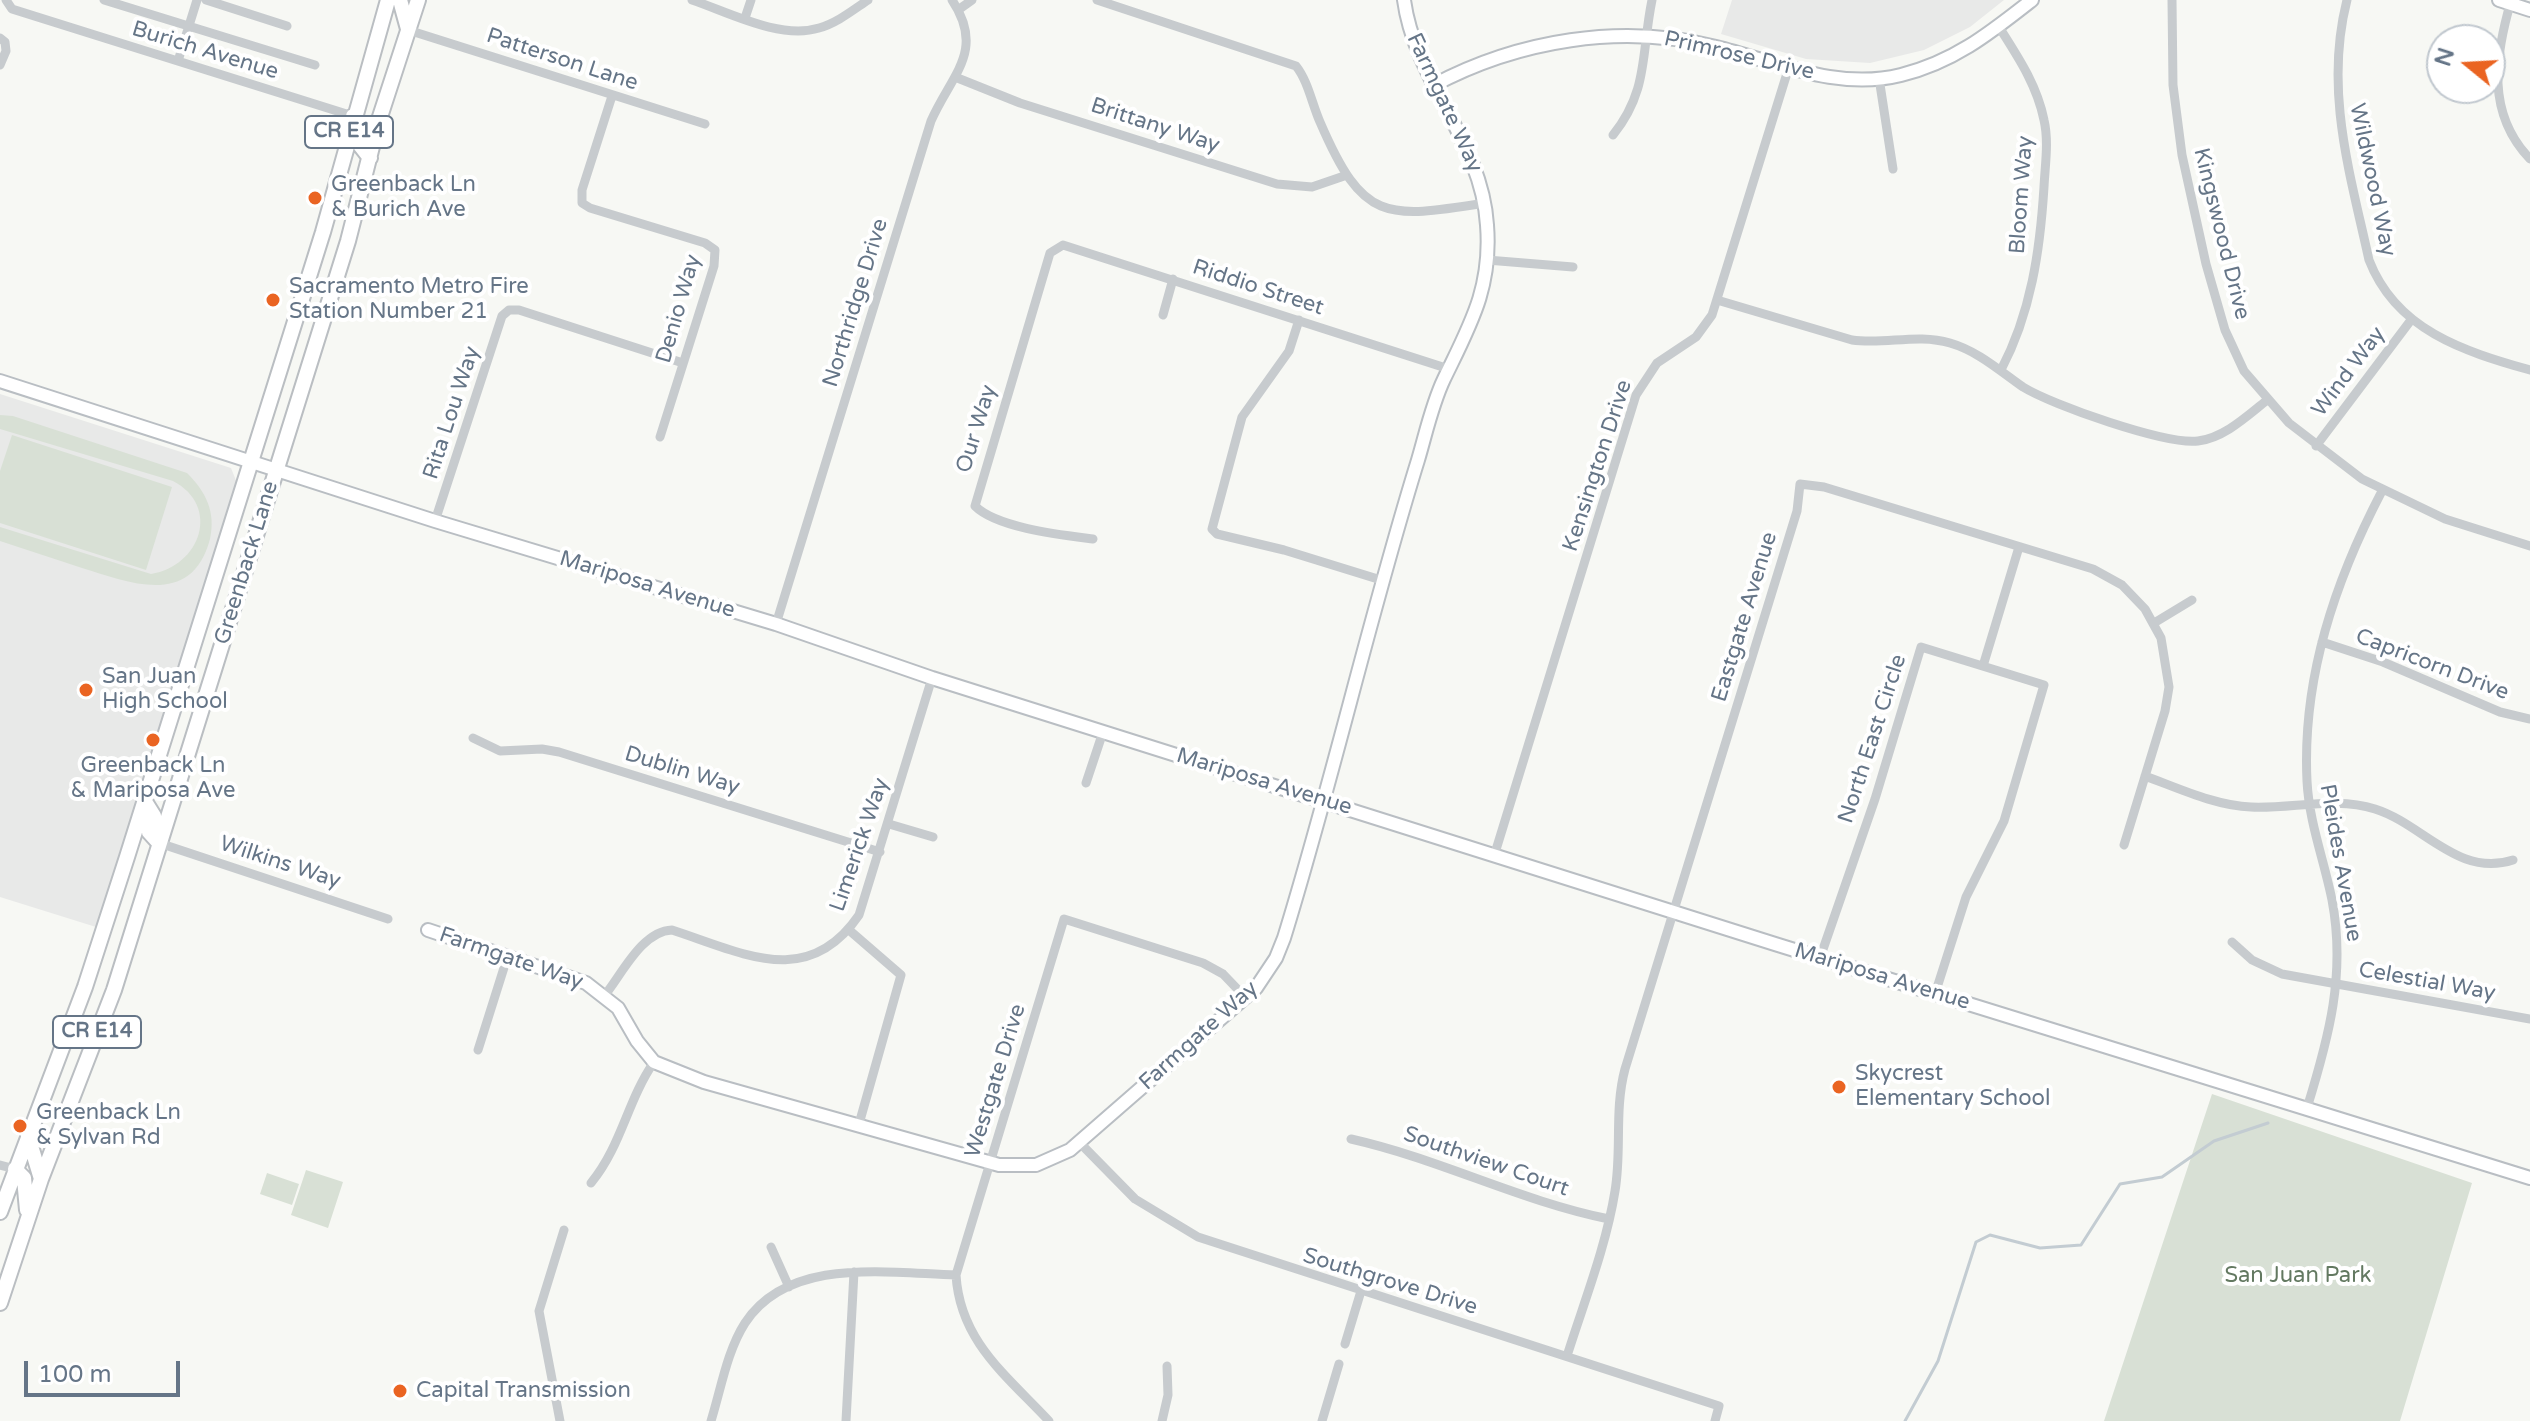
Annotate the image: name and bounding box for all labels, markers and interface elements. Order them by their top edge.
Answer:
street label: Burich Avenue [128,16,282,86]
street label: Patterson Lane [483,23,641,97]
north arrow [2426,24,2506,104]
street label: Primrose Drive [1661,26,1817,86]
street label: Farmgate Way [1400,29,1488,177]
text: N [2430,45,2460,70]
street label: Brittany Way [1087,93,1223,159]
street label: Wildwood Way [2343,101,2401,259]
road number: CR E14 [305,116,393,148]
street label: Bloom Way [2005,135,2039,255]
street label: Kingswood Drive [2187,146,2255,322]
place label: Greenback Ln & Burich Ave [331,172,476,224]
marker: Greenback Ln & Burich Ave [306,189,324,207]
street label: Northridge Drive [818,215,894,391]
street label: Denio Way [651,252,707,366]
street label: Riddio Street [1189,254,1327,322]
place label: Sacramento Metro Fire Station Number 21 [289,274,529,326]
marker: Sacramento Metro Fire Station Number 21 [264,291,282,309]
street label: Wind Way [2307,322,2391,422]
street label: Rita Lou Way [418,343,486,483]
street label: Kensington Drive [1558,377,1638,555]
street label: Our Way [951,382,1003,476]
street label: Greenback Lane [210,478,284,648]
street label: Eastgate Avenue [1707,529,1783,705]
street label: Mariposa Avenue [556,546,738,624]
street label: Capricorn Drive [2352,624,2512,706]
street label: North East Circle [1833,651,1913,827]
place label: San Juan High School [102,664,228,716]
marker: San Juan High School [77,681,95,699]
marker: Greenback Ln & Mariposa Ave [144,731,162,749]
street label: Dublin Way [621,741,743,801]
street label: Mariposa Avenue [1173,743,1355,821]
place label: Greenback Ln & Mariposa Ave [71,753,235,804]
street label: Limerick Way [825,775,895,915]
street label: Pleides Avenue [2313,782,2367,944]
street label: Wilkins Way [216,831,344,895]
street label: Farmgate Way [436,922,586,996]
street label: Mariposa Avenue [1791,938,1973,1016]
street label: Celestial Way [2356,957,2498,1007]
street label: Farmgate Way [1134,976,1264,1096]
street label: Westgate Drive [960,1001,1032,1161]
road number: CR E14 [53,1016,141,1048]
place label: Skycrest Elementary School [1855,1061,2050,1112]
marker: Skycrest Elementary School [1830,1078,1848,1096]
place label: Greenback Ln & Sylvan Rd [36,1100,181,1152]
marker: Greenback Ln & Sylvan Rd [11,1117,29,1135]
street label: Southview Court [1400,1121,1572,1203]
street label: Southgrove Drive [1300,1243,1480,1321]
park label: San Juan Park [2224,1263,2372,1289]
scale bar [28,1345,184,1395]
text: 100 m [38,1360,112,1389]
place label: Capital Transmission [416,1378,631,1404]
marker: Capital Transmission [391,1382,409,1400]

